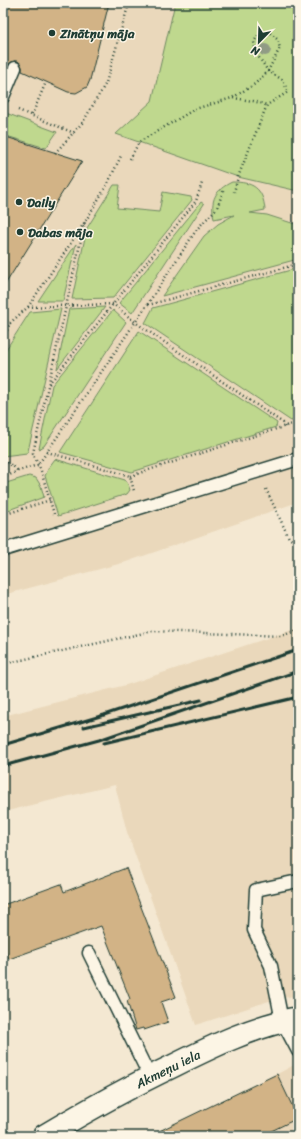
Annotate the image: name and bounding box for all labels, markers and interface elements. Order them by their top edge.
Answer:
place label: Zinātņu māja [59,22,135,45]
north arrow [239,22,279,62]
marker: Zinātņu māja [47,28,57,38]
text: N [248,40,263,61]
place label: Daily [27,191,57,214]
marker: Daily [14,197,24,207]
place label: Dabas māja [28,221,93,244]
marker: Dabas māja [15,227,25,237]
street label: Akmeņu iela [131,1043,205,1095]

